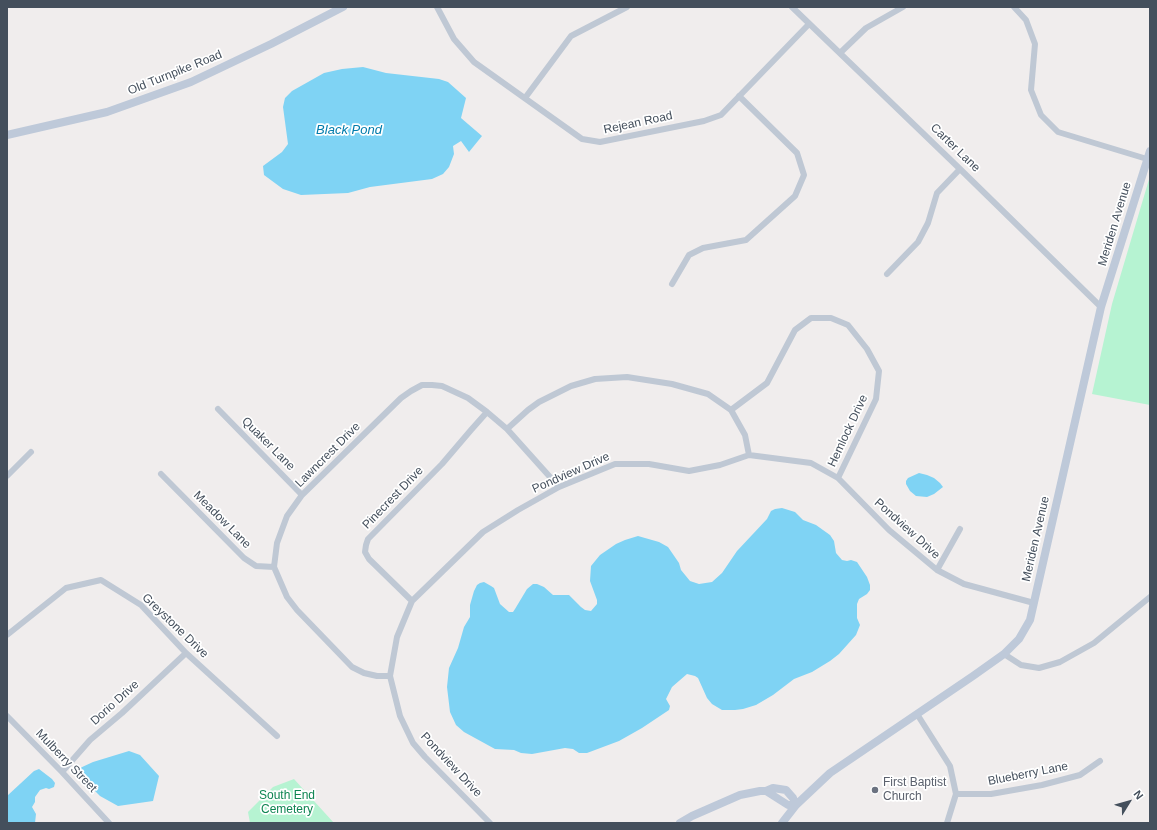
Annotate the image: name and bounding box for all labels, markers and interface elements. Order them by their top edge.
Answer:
street label: Old Turnpike Road [126,48,224,98]
street label: Rejean Road [602,109,674,137]
street label: Carter Lane [927,121,983,175]
water label: Black Pond [316,122,382,138]
street label: Meriden Avenue [1095,180,1135,268]
street label: Hemlock Drive [825,393,871,469]
street label: Quaker Lane [238,414,298,474]
street label: Lawncrest Drive [292,419,364,491]
street label: Pondview Drive [530,449,612,497]
street label: Pinecrest Drive [360,464,426,532]
street label: Meadow Lane [190,488,254,552]
street label: Meriden Avenue [1019,495,1053,583]
street label: Pondview Drive [871,496,943,562]
street label: Greystone Drive [139,591,211,661]
street label: Dorio Drive [88,678,142,728]
street label: Mulberry Street [32,726,100,796]
street label: Pondview Drive [417,730,485,800]
street label: Blueberry Lane [987,759,1069,789]
place label: First Baptist Church [883,776,946,804]
north arrow [1109,782,1149,822]
marker: First Baptist Church [870,785,880,795]
text: N [1131,788,1146,802]
park label: South End Cemetery [259,789,315,817]

